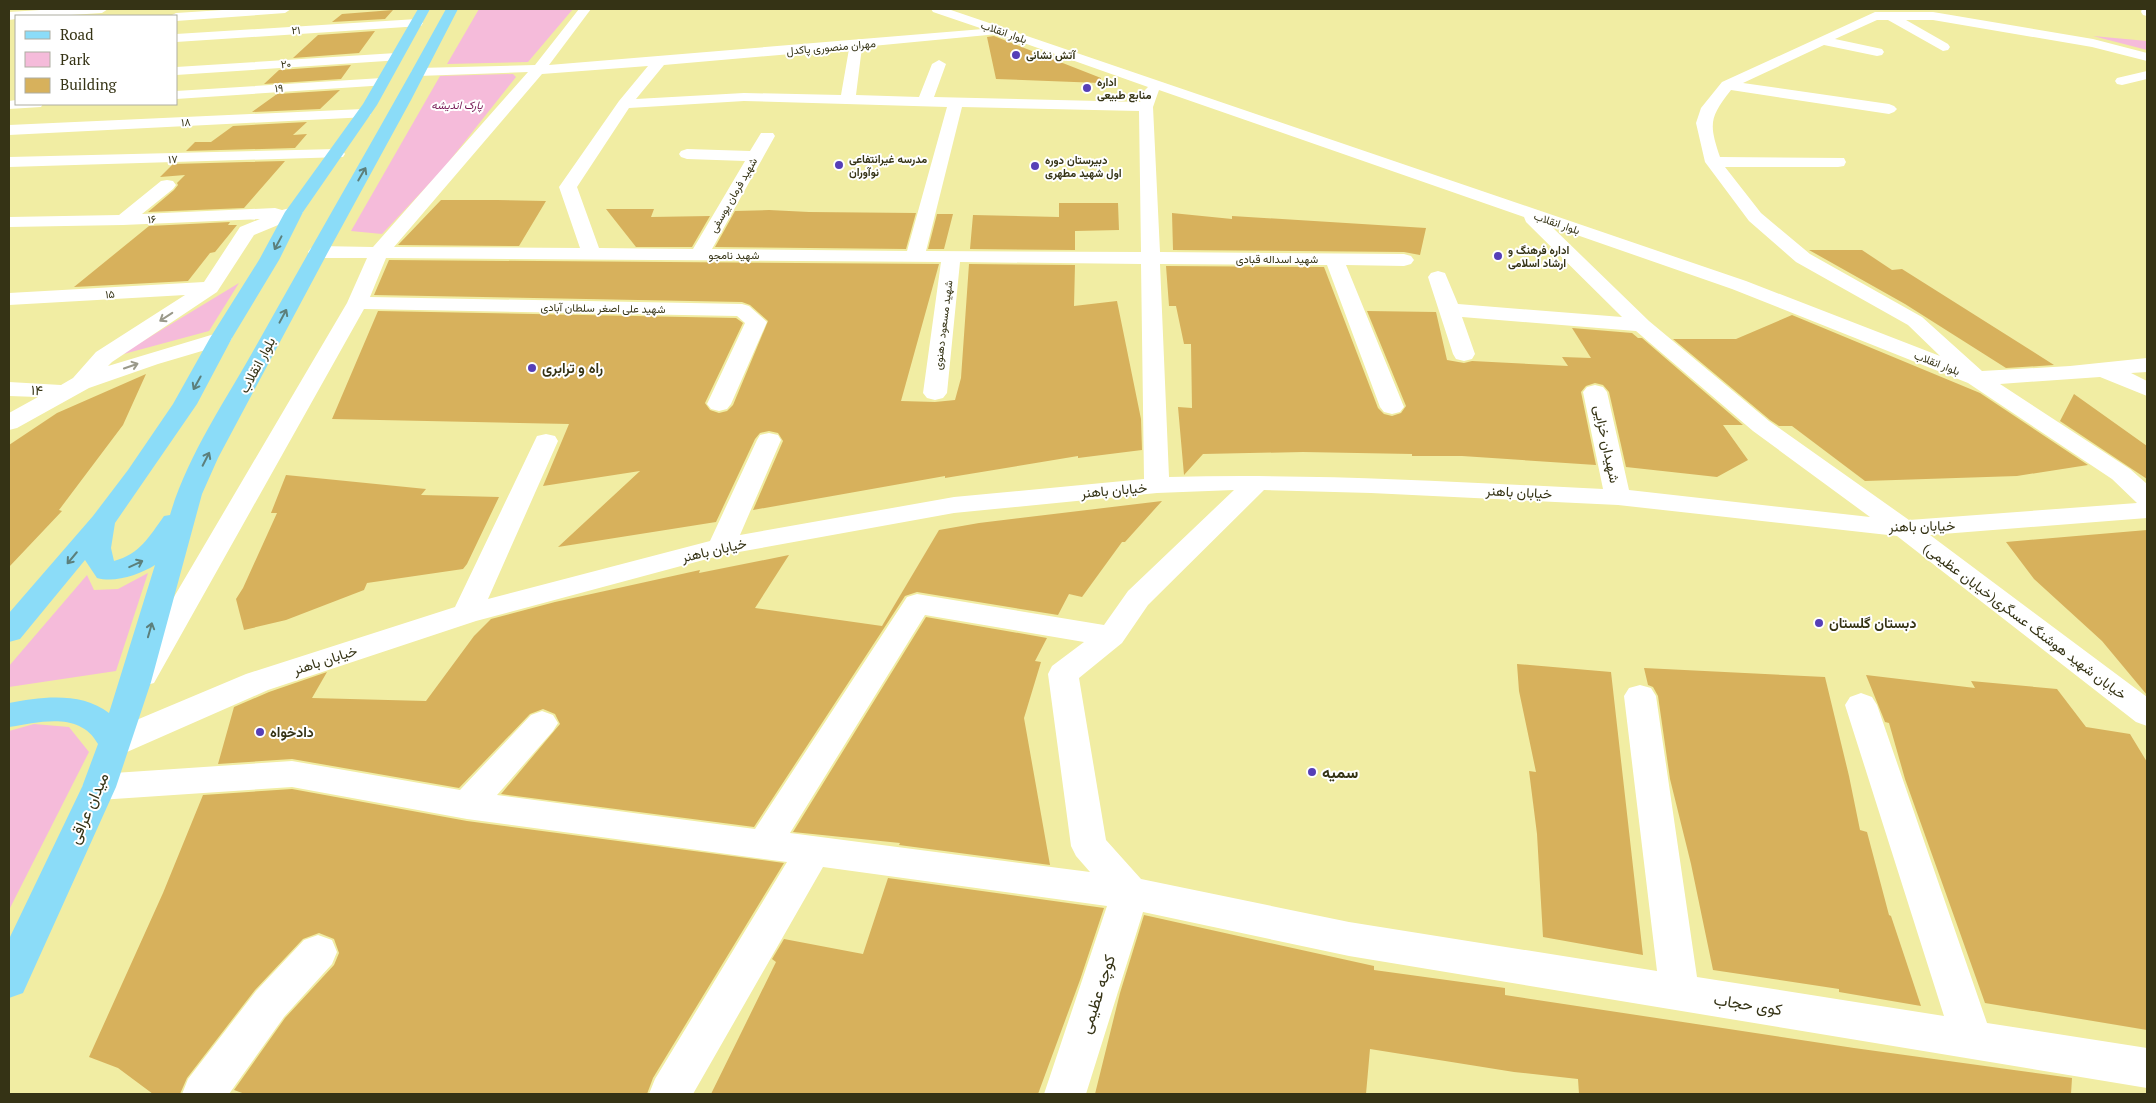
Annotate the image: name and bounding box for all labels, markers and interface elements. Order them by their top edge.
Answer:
legend [15,15,178,105]
street label: بلوار انقلاب [979,18,1029,46]
street label: ۲۱ [291,23,301,37]
text: Road [60,24,93,44]
street label: مهران منصوری پاکدل [786,36,877,59]
place label: آتش نشانی [1026,48,1077,62]
text: Park [60,49,90,69]
marker: آتش نشانی [1010,49,1022,61]
street label: ۲۰ [280,57,292,71]
text: Building [60,74,118,94]
place label: اداره منابع طبیعی [1097,75,1151,103]
street label: ۱۹ [274,81,284,95]
marker: اداره منابع طبیعی [1081,82,1093,94]
park label: پارک اندیشه [431,98,483,113]
street label: ۱۸ [181,115,192,129]
street label: ۱۷ [168,152,179,166]
place label: مدرسه غیرانتفاعی نوآوران [849,152,927,179]
place label: دبیرستان دوره اول شهید مطهری [1045,153,1122,180]
street label: شهید فرمان یوسفی [706,155,760,235]
marker: مدرسه غیرانتفاعی نوآوران [833,159,845,171]
marker: دبیرستان دوره اول شهید مطهری [1029,160,1041,172]
one-way arrow [357,167,367,181]
street label: بلوار انقلاب [1532,209,1582,237]
street label: ۱۶ [147,212,157,226]
one-way arrow [273,235,282,250]
place label: اداره فرهنگ و ارشاد اسلامی [1508,243,1569,270]
street label: شهید نامجو [709,248,760,262]
marker: اداره فرهنگ و ارشاد اسلامی [1492,250,1504,262]
street label: شهید اسداله قبادی [1236,252,1319,266]
street label: شهید مسعود دهنوی [931,279,955,371]
street label: ۱۵ [105,287,115,301]
street label: شهید علی اصغر سلطان آبادی [540,300,666,316]
one-way arrow [279,309,288,324]
one-way arrow [160,312,174,322]
street label: بلوار انقلاب [234,333,279,396]
street label: بلوار انقلاب [1912,348,1962,378]
place label: راه و ترابری [542,358,603,377]
one-way arrow [123,361,138,370]
marker: راه و ترابری [526,362,538,374]
one-way arrow [192,376,202,391]
street label: ۱۴ [31,380,44,399]
street label: شهیدان خزایی [1590,403,1625,485]
one-way arrow [202,452,211,467]
street label: خیابان باهنر [1079,477,1148,502]
street label: خیابان باهنر [1484,480,1553,503]
street label: خیابان باهنر [1888,515,1955,536]
street label: خیابان باهنر [678,533,748,566]
street label: خیابان شهید هوشنگ عسگری(خیابان عظیمی) [1920,538,2131,703]
one-way arrow [66,551,77,564]
one-way arrow [128,559,143,568]
place label: دبستان گلستان [1829,613,1916,632]
marker: دبستان گلستان [1813,617,1825,629]
one-way arrow [145,622,155,638]
street label: خیابان باهنر [289,640,359,679]
place label: دادخواه [270,722,314,741]
marker: دادخواه [254,726,266,738]
place label: سمیه [1322,761,1358,783]
marker: سمیه [1306,766,1318,778]
street label: میدان عراقی [62,769,114,847]
street label: کوچه عظیمی [1074,952,1121,1037]
street label: کوی حجاب [1712,988,1784,1020]

